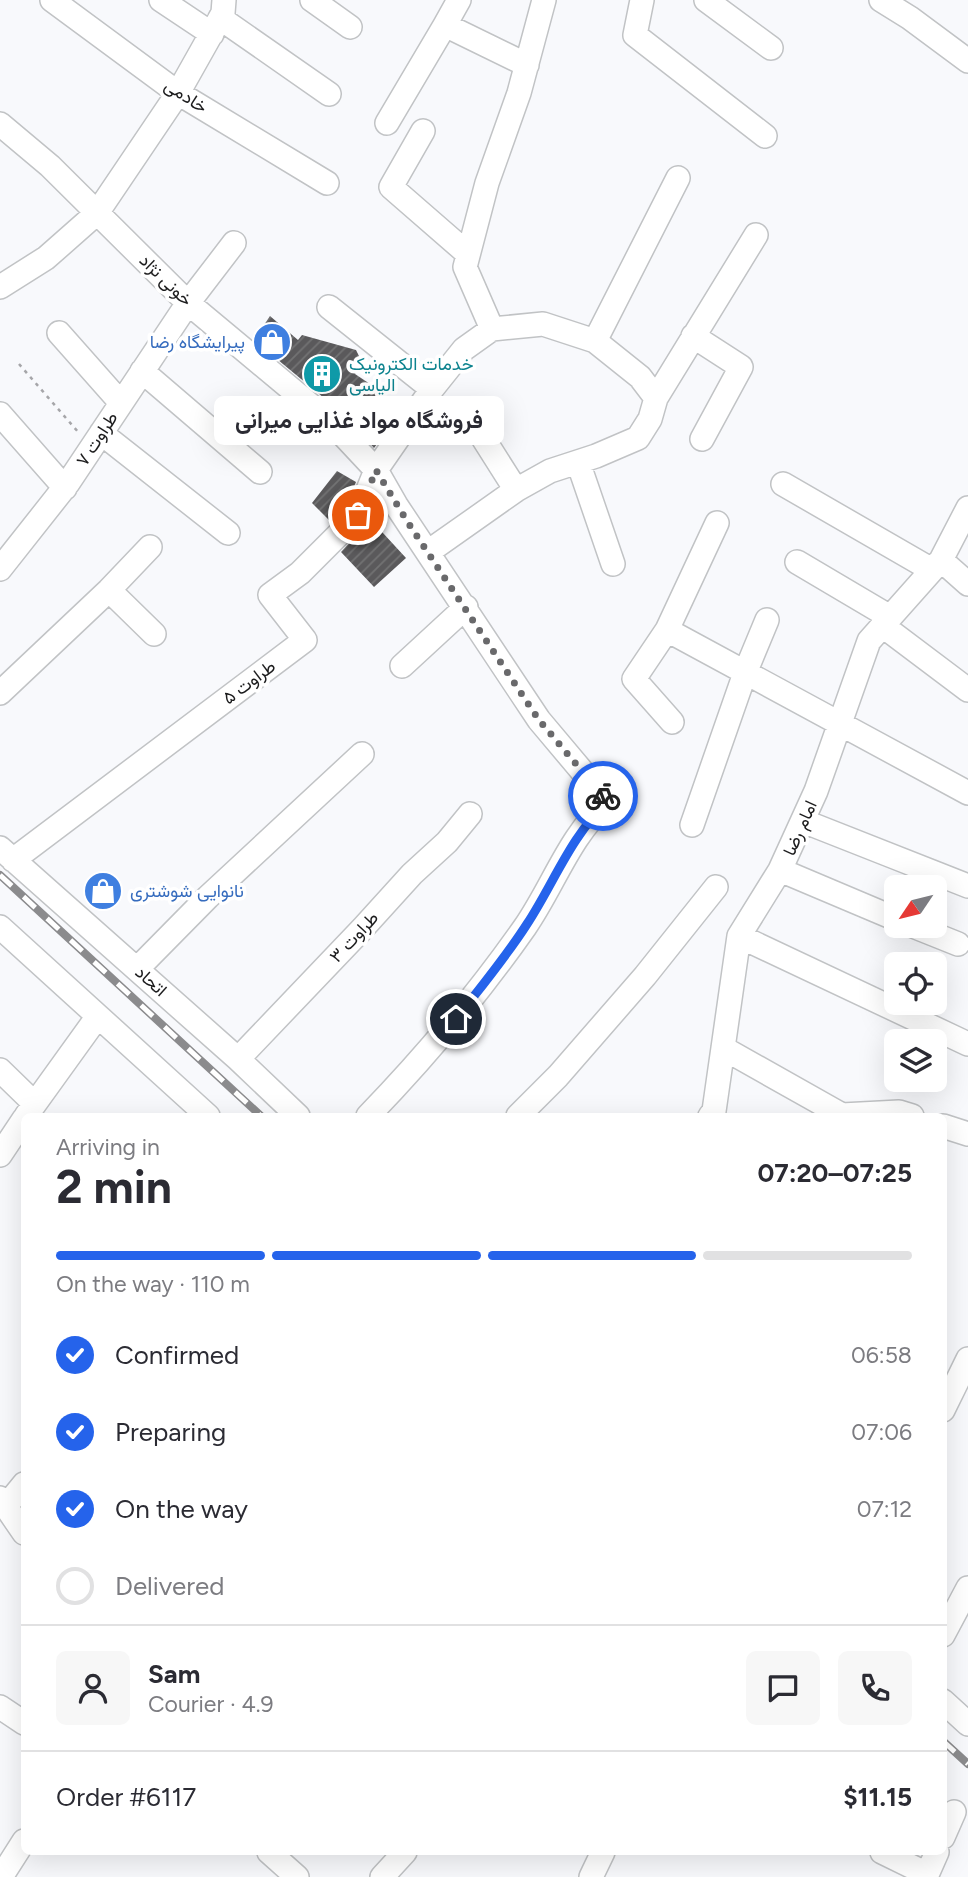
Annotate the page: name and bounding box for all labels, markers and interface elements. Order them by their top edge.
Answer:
street label: خادمی [160,74,212,118]
street label: خونی نژاد [135,249,197,311]
shop icon: پیرایشگاه رضا [251,321,293,363]
place label: پیرایشگاه رضا [150,331,245,354]
building icon: خدمات الکترونیک الیاسی [301,353,343,395]
place label: خدمات الکترونیک الیاسی [349,353,473,396]
callout: فروشگاه مواد غذایی میرانی [213,396,503,445]
text: فروشگاه مواد غذایی میرانی [235,406,483,434]
street label: طراوت ۷ [71,408,123,470]
pin [328,485,388,545]
icon: bag [339,496,377,534]
street label: طراوت ۵ [218,655,280,709]
courier [568,761,638,831]
icon: bike [584,777,622,815]
street label: امام رضا [778,797,823,859]
shop icon: نانوایی شوشتری [82,870,124,912]
north arrow [884,875,947,938]
map controls [884,875,947,1092]
place label: نانوایی شوشتری [130,880,244,902]
street label: طراوت ۳ [325,907,383,967]
button: locate [884,952,947,1015]
street label: اتحاد [131,961,171,1001]
pin [426,989,486,1049]
icon: home [437,1000,475,1038]
button: layers [884,1029,947,1092]
text: Arriving in [56,1133,160,1161]
text: 07:20–07:25 [757,1157,912,1189]
text: 2 min [56,1159,172,1215]
text: On the way · 110 m [56,1270,250,1298]
icon: check [56,1336,94,1374]
text: Confirmed [115,1339,239,1371]
text: 06:58 [851,1341,912,1369]
icon: check [56,1413,94,1451]
text: Preparing [115,1416,226,1448]
text: 07:06 [851,1418,912,1446]
icon: check [56,1490,94,1528]
text: On the way [115,1493,248,1525]
text: 07:12 [857,1495,912,1523]
text: Delivered [115,1570,224,1602]
button: person [56,1651,130,1725]
button: chat [746,1651,820,1725]
button: phone [838,1651,912,1725]
text: Sam [148,1658,200,1690]
text: Courier · 4.9 [148,1690,274,1718]
text: Order #6117 [56,1781,196,1813]
text: $11.15 [843,1781,912,1813]

